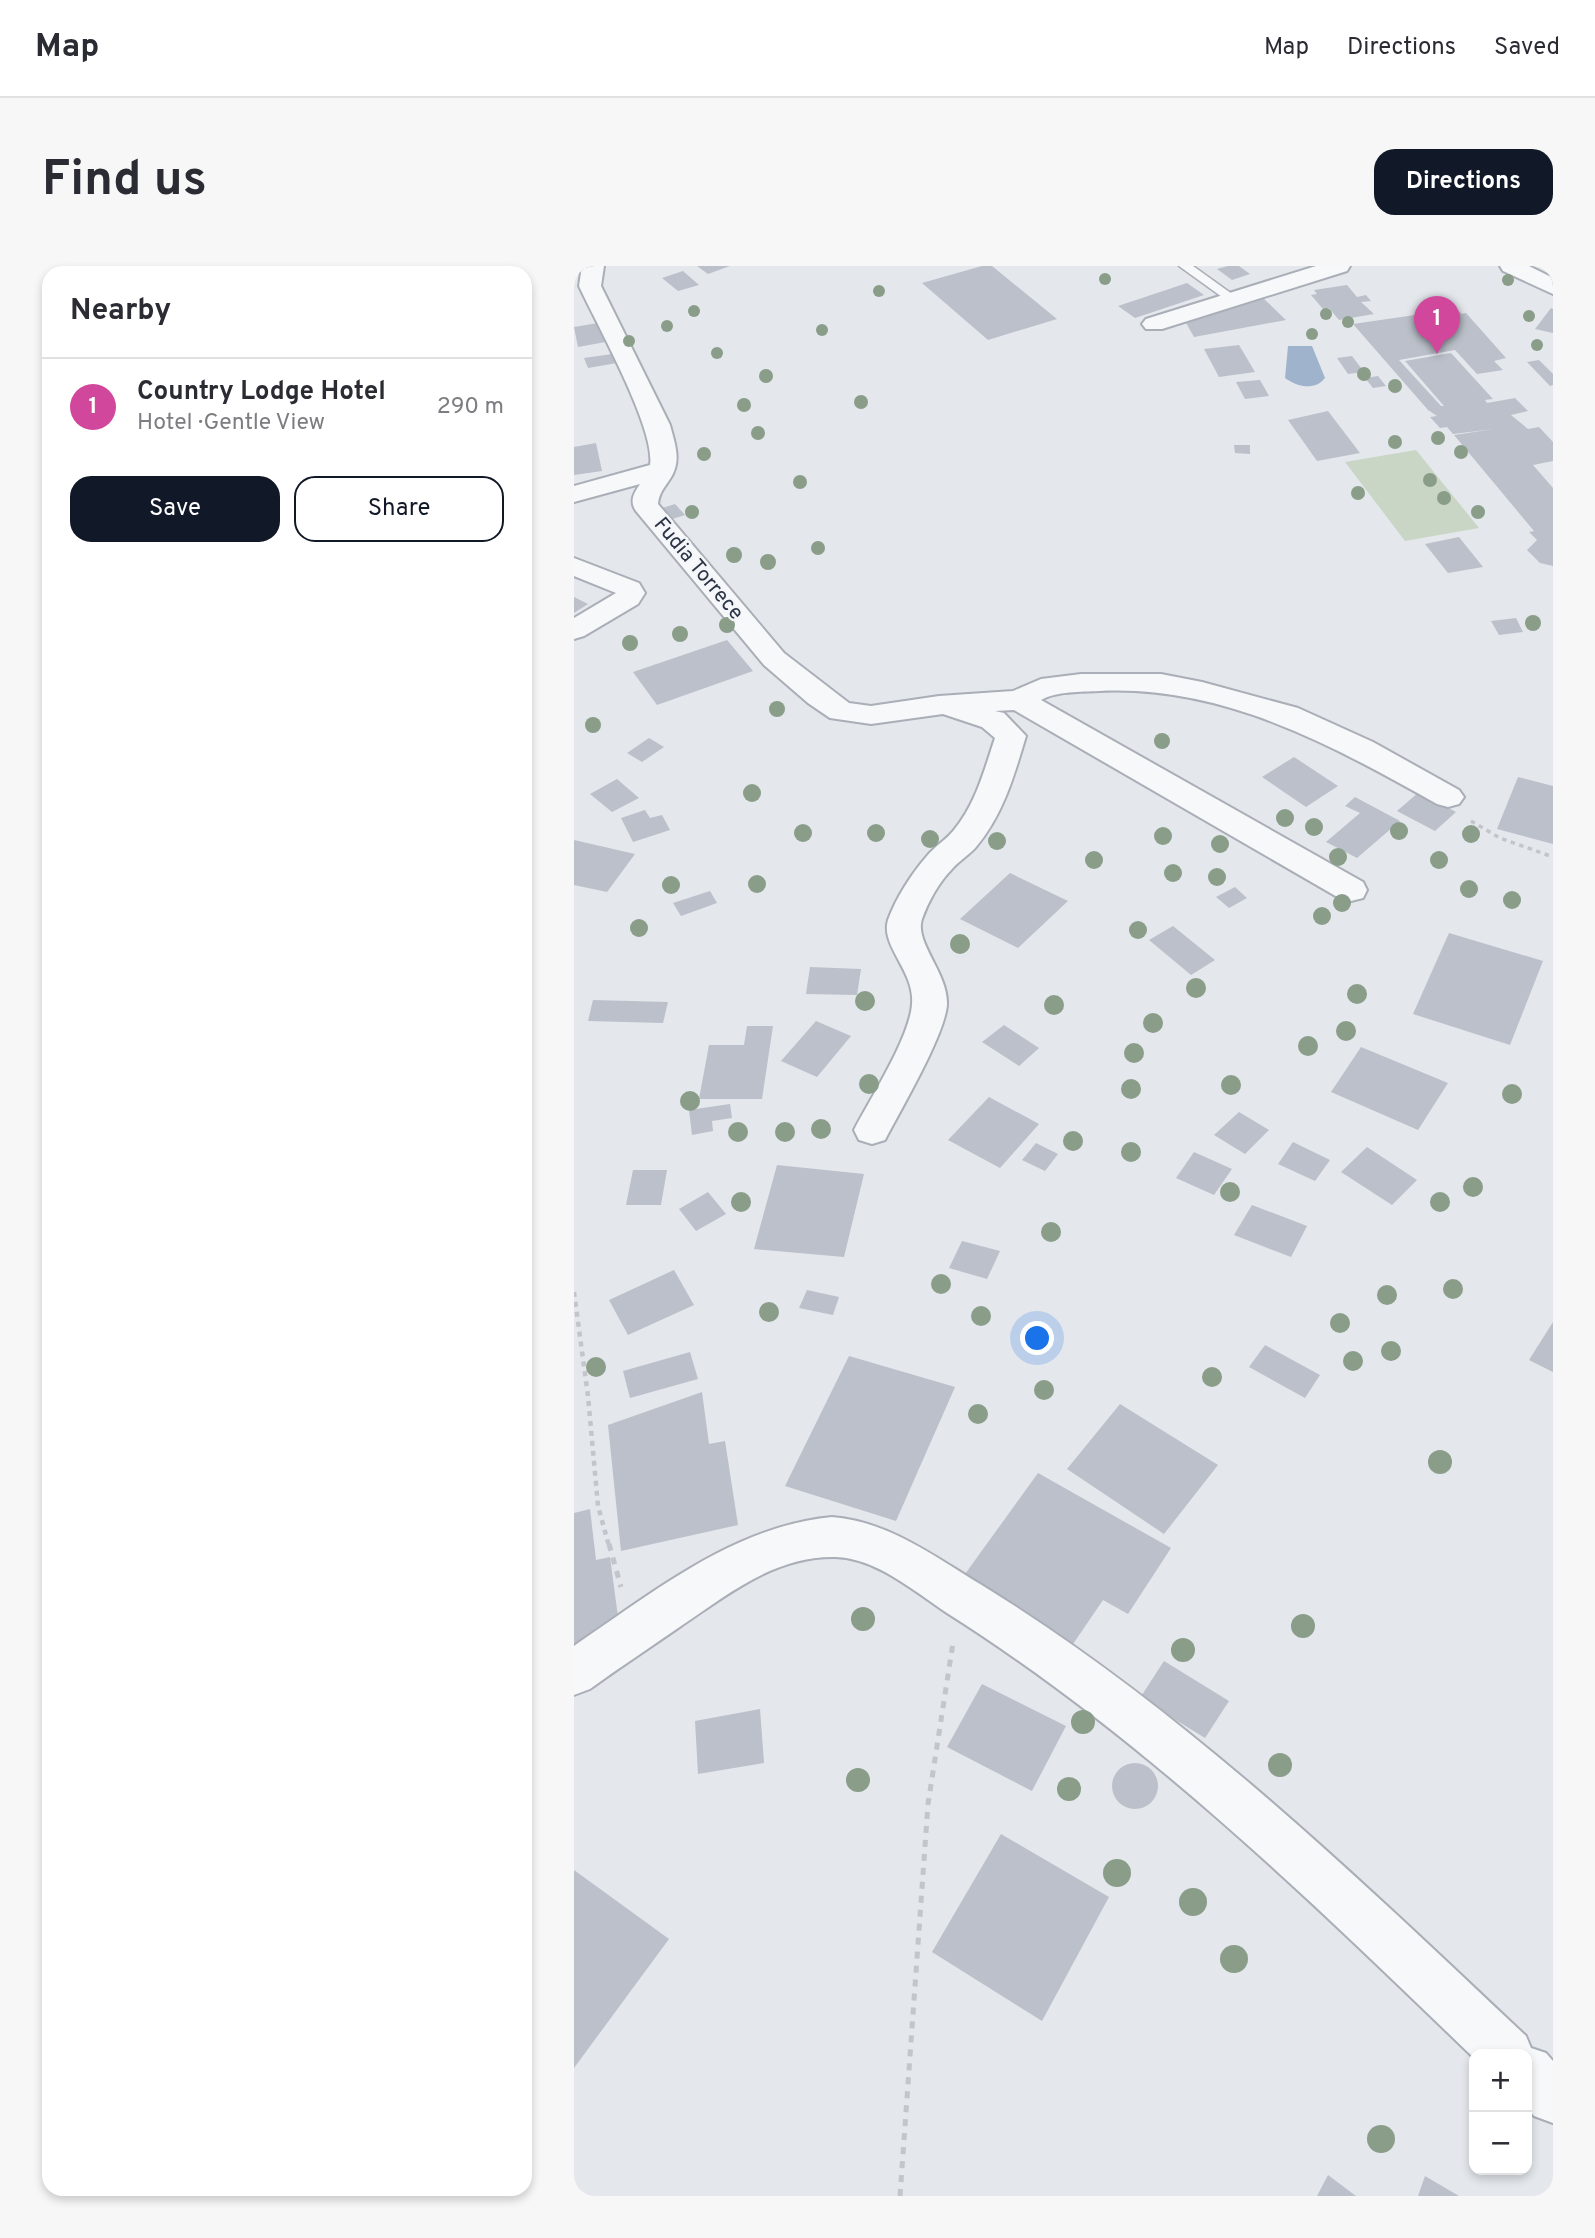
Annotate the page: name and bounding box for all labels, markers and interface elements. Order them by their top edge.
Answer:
text: Map [35,27,99,69]
text: Map [1264,33,1309,63]
text: Directions [1347,33,1456,63]
text: Saved [1494,33,1560,63]
button: Directions [1374,149,1553,215]
text: Find us [42,151,207,213]
text: Nearby [70,293,171,330]
pin: 1 [1414,296,1460,354]
text: Country Lodge Hotel [137,376,386,409]
text: 1 [88,393,98,422]
text: 290 m [437,393,504,422]
text: Hotel · Gentle View [137,409,325,438]
button: Save [70,476,280,542]
button: Share [294,476,504,542]
street label: Fudia Torrece [647,512,749,626]
your location [1020,1321,1054,1355]
map controls [1469,2049,1532,2175]
button: + [1469,2049,1532,2112]
button: − [1469,2112,1532,2175]

